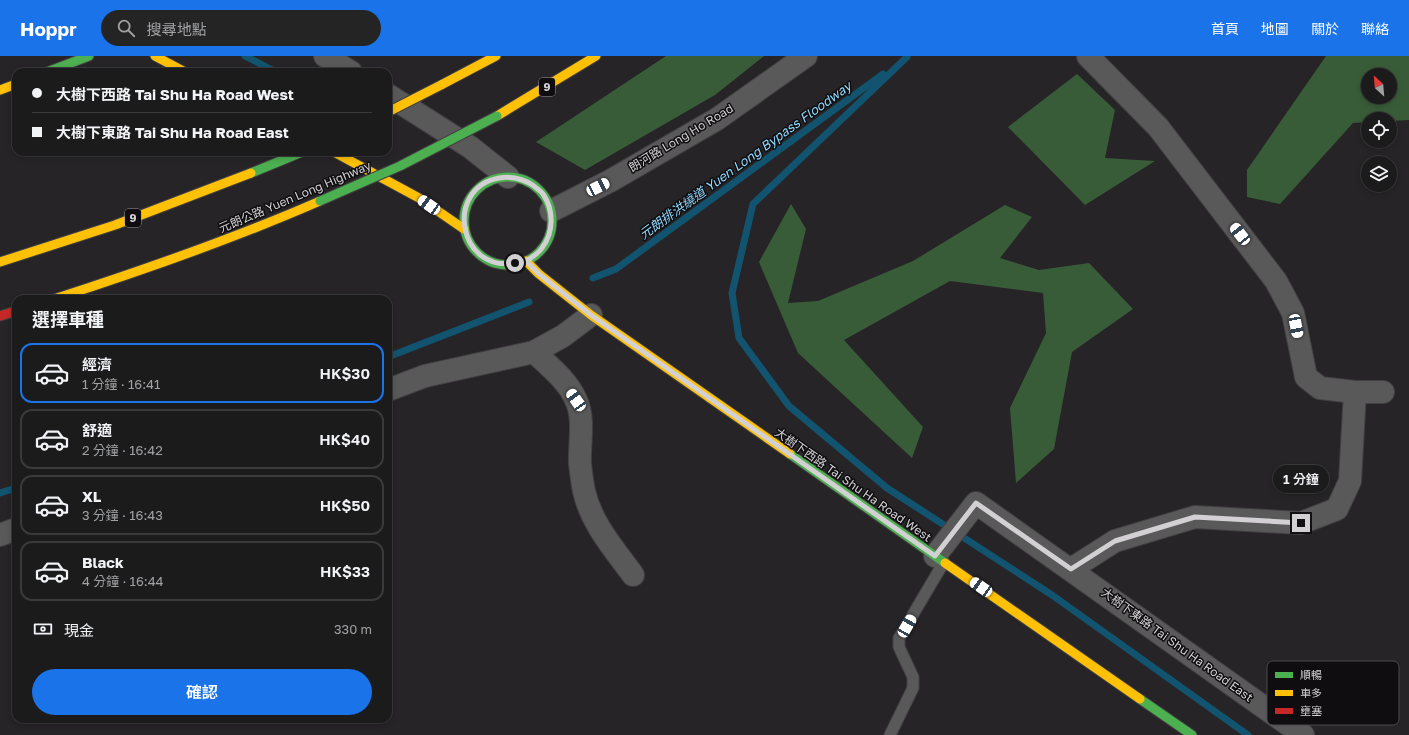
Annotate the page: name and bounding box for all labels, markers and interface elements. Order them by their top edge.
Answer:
search box [101,10,381,46]
text: Hoppr [20,17,77,40]
icon: search [115,17,137,39]
text: 搜尋地點 [147,20,207,38]
text: 首頁 [1211,20,1239,37]
text: 地圖 [1261,20,1289,37]
text: 關於 [1311,20,1339,37]
text: 聯絡 [1361,20,1389,37]
north arrow [1361,68,1397,104]
map controls [1361,68,1397,192]
water label: 元朗排洪繞道 Yuen Long Bypass Floodway [636,77,855,242]
road number: 9 [539,78,555,96]
text: 大樹下西路 Tai Shu Ha Road West [56,85,294,103]
street label: 朗河路 Long Ho Road [626,100,736,175]
button: locate [1361,112,1397,148]
text: 大樹下東路 Tai Shu Ha Road East [56,123,289,141]
button: layers [1361,156,1397,192]
street label: 元朗公路 Yuen Long Highway [216,157,373,235]
car [585,176,611,198]
car [416,193,442,217]
road number: 9 [125,209,141,227]
car [1228,221,1252,247]
route start [506,254,524,272]
text: 選擇車種 [32,308,104,330]
car [1288,313,1304,339]
icon: car [34,355,70,391]
text: 經濟 [82,355,112,373]
text: HK$30 [320,364,370,382]
text: 1 分鐘 · 16:41 [82,376,160,392]
car [564,387,588,413]
icon: car [34,421,70,457]
text: 舒適 [82,421,112,439]
street label: 大樹下西路 Tai Shu Ha Road West [772,424,935,545]
text: HK$40 [319,430,370,448]
text: 2 分鐘 · 16:42 [82,442,163,458]
callout: 1 分鐘 [1273,465,1329,493]
text: 1 分鐘 [1283,471,1319,487]
icon: car [34,487,70,523]
text: XL [82,487,101,505]
text: HK$50 [320,496,370,514]
text: 3 分鐘 · 16:43 [82,507,163,523]
route end [1292,514,1310,532]
icon: car [34,553,70,589]
text: Black [82,553,124,571]
text: HK$33 [320,562,370,580]
text: 4 分鐘 · 16:44 [82,573,164,589]
car [968,575,994,599]
street label: 大樹下東路 Tai Shu Ha Road East [1098,584,1256,705]
car [896,613,918,639]
icon: cash [32,618,54,640]
text: 現金 [64,621,94,639]
text: 330 m [334,621,372,637]
legend [1267,661,1399,725]
text: 順暢 [1300,668,1322,681]
button: 確認 [32,669,372,715]
text: 車多 [1300,686,1322,699]
text: 壅塞 [1300,704,1322,717]

